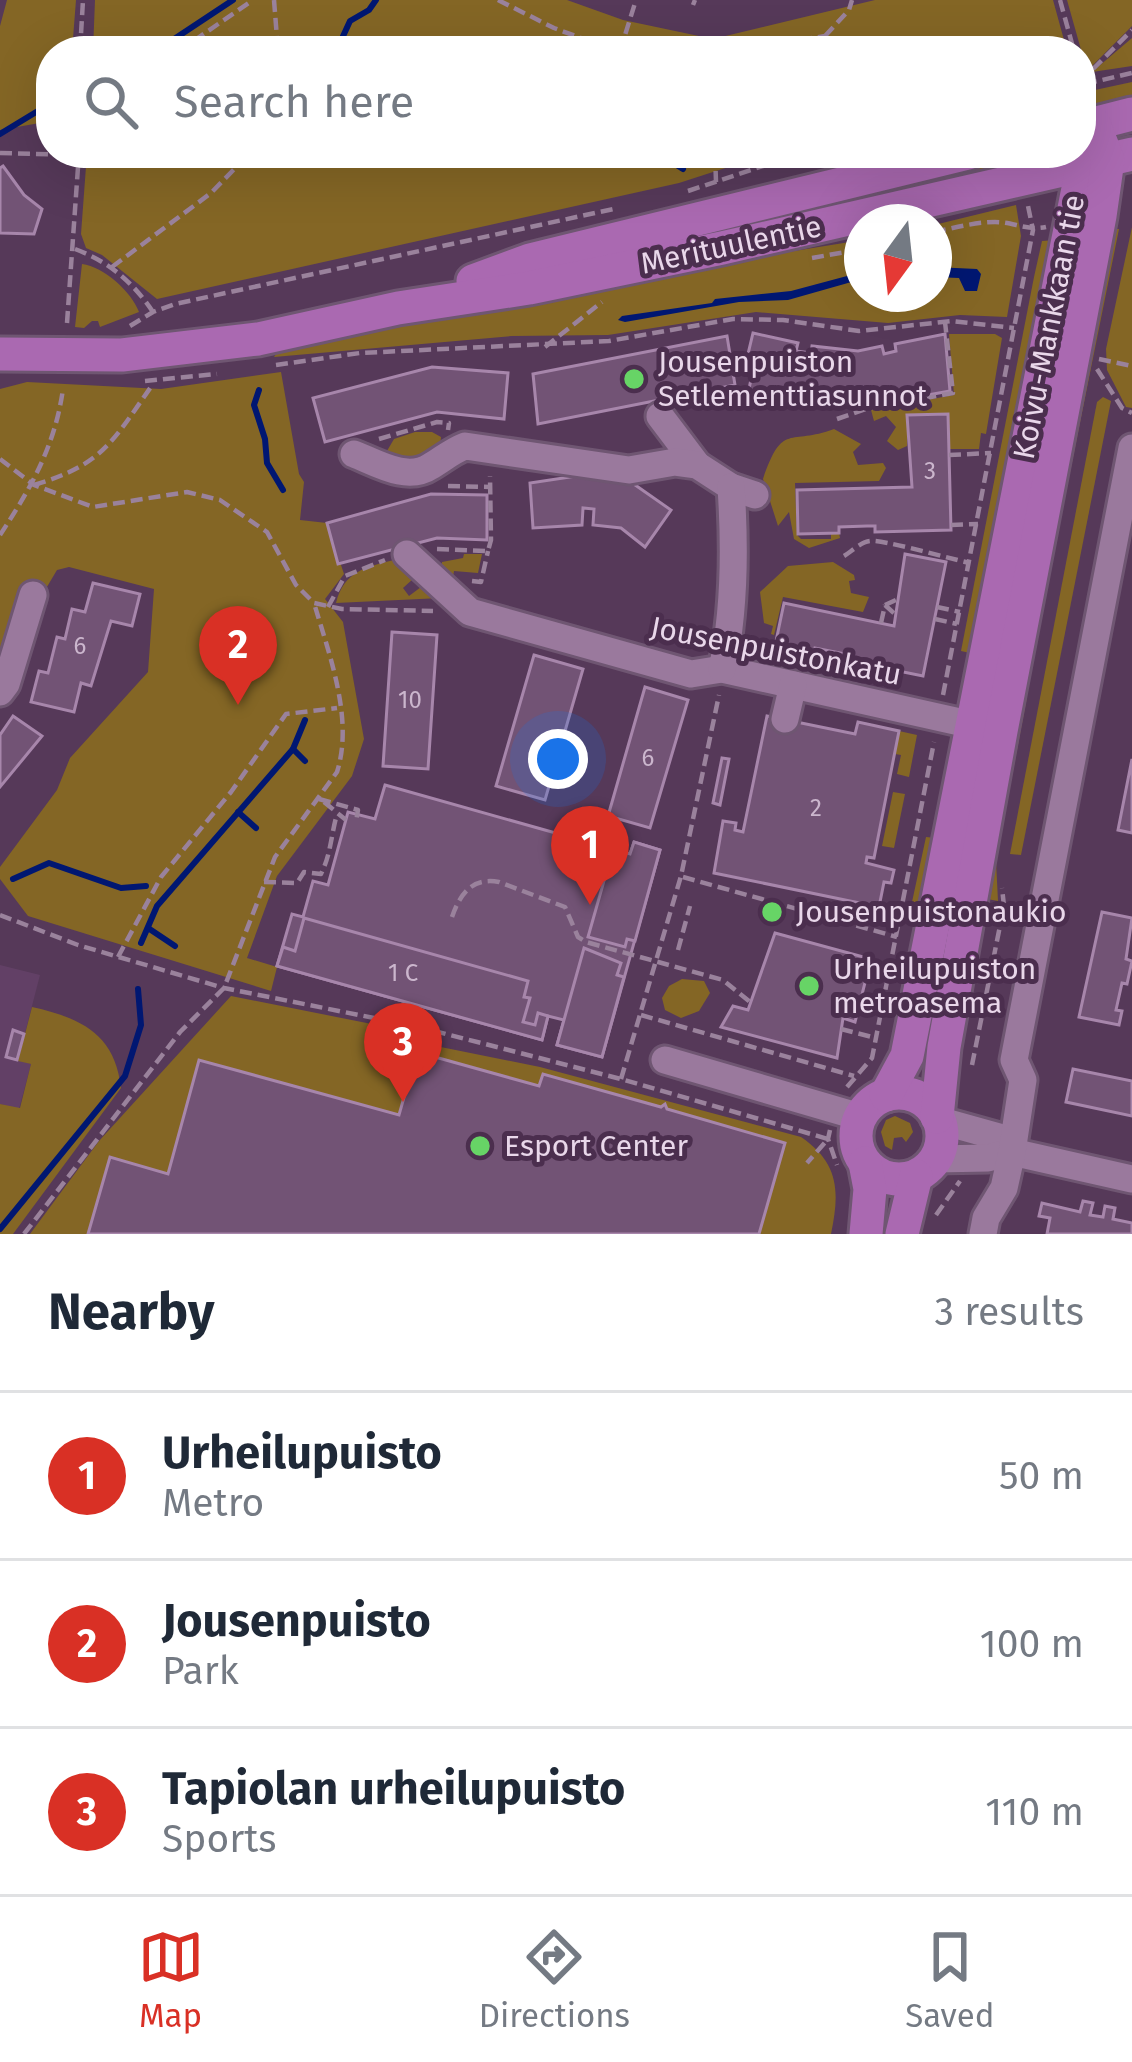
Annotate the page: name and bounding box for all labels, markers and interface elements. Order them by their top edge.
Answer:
search box [36,36,1096,168]
icon: search [78,69,144,135]
text: Search here [174,75,414,129]
street label: Koivu-Mankkaan tie [1006,192,1092,462]
north arrow [844,204,952,312]
street label: Merituulentie [637,208,825,282]
place label: Jousenpuiston Setlementtiasunnot [658,344,927,414]
marker: Jousenpuiston Setlementtiasunnot [621,366,647,392]
house number: 3 [924,457,936,485]
pin: 2 [199,606,277,705]
street label: Jousenpuistonkatu [647,609,905,693]
house number: 6 [74,632,86,660]
house number: 10 [398,686,422,714]
your location [528,729,588,789]
house number: 6 [642,744,654,772]
house number: 2 [810,794,822,822]
pin: 1 [551,806,629,905]
place label: Jousenpuistonaukio [796,894,1066,930]
marker: Jousenpuistonaukio [759,899,785,925]
place label: Urheilupuiston metroasema [833,951,1036,1021]
house number: 1 C [388,959,418,987]
marker: Urheilupuiston metroasema [796,973,822,999]
pin: 3 [364,1003,442,1102]
place label: Esport Center [504,1128,688,1164]
marker: Esport Center [467,1133,493,1159]
text: Nearby [48,1281,214,1343]
text: 3 results [934,1289,1084,1335]
text: Urheilupuisto [162,1426,442,1480]
text: 1 [78,1453,96,1499]
text: 50 m [999,1453,1084,1499]
text: Metro [162,1480,264,1526]
text: Jousenpuisto [162,1594,431,1648]
text: 2 [77,1621,97,1667]
text: 100 m [980,1621,1084,1667]
text: Park [162,1648,239,1694]
text: Tapiolan urheilupuisto [162,1762,625,1816]
text: 3 [77,1789,97,1835]
text: 110 m [985,1789,1084,1835]
text: Sports [162,1816,277,1862]
tab: Map [138,1924,204,2036]
tab: Directions [479,1924,630,2036]
tab: Saved [905,1924,994,2036]

